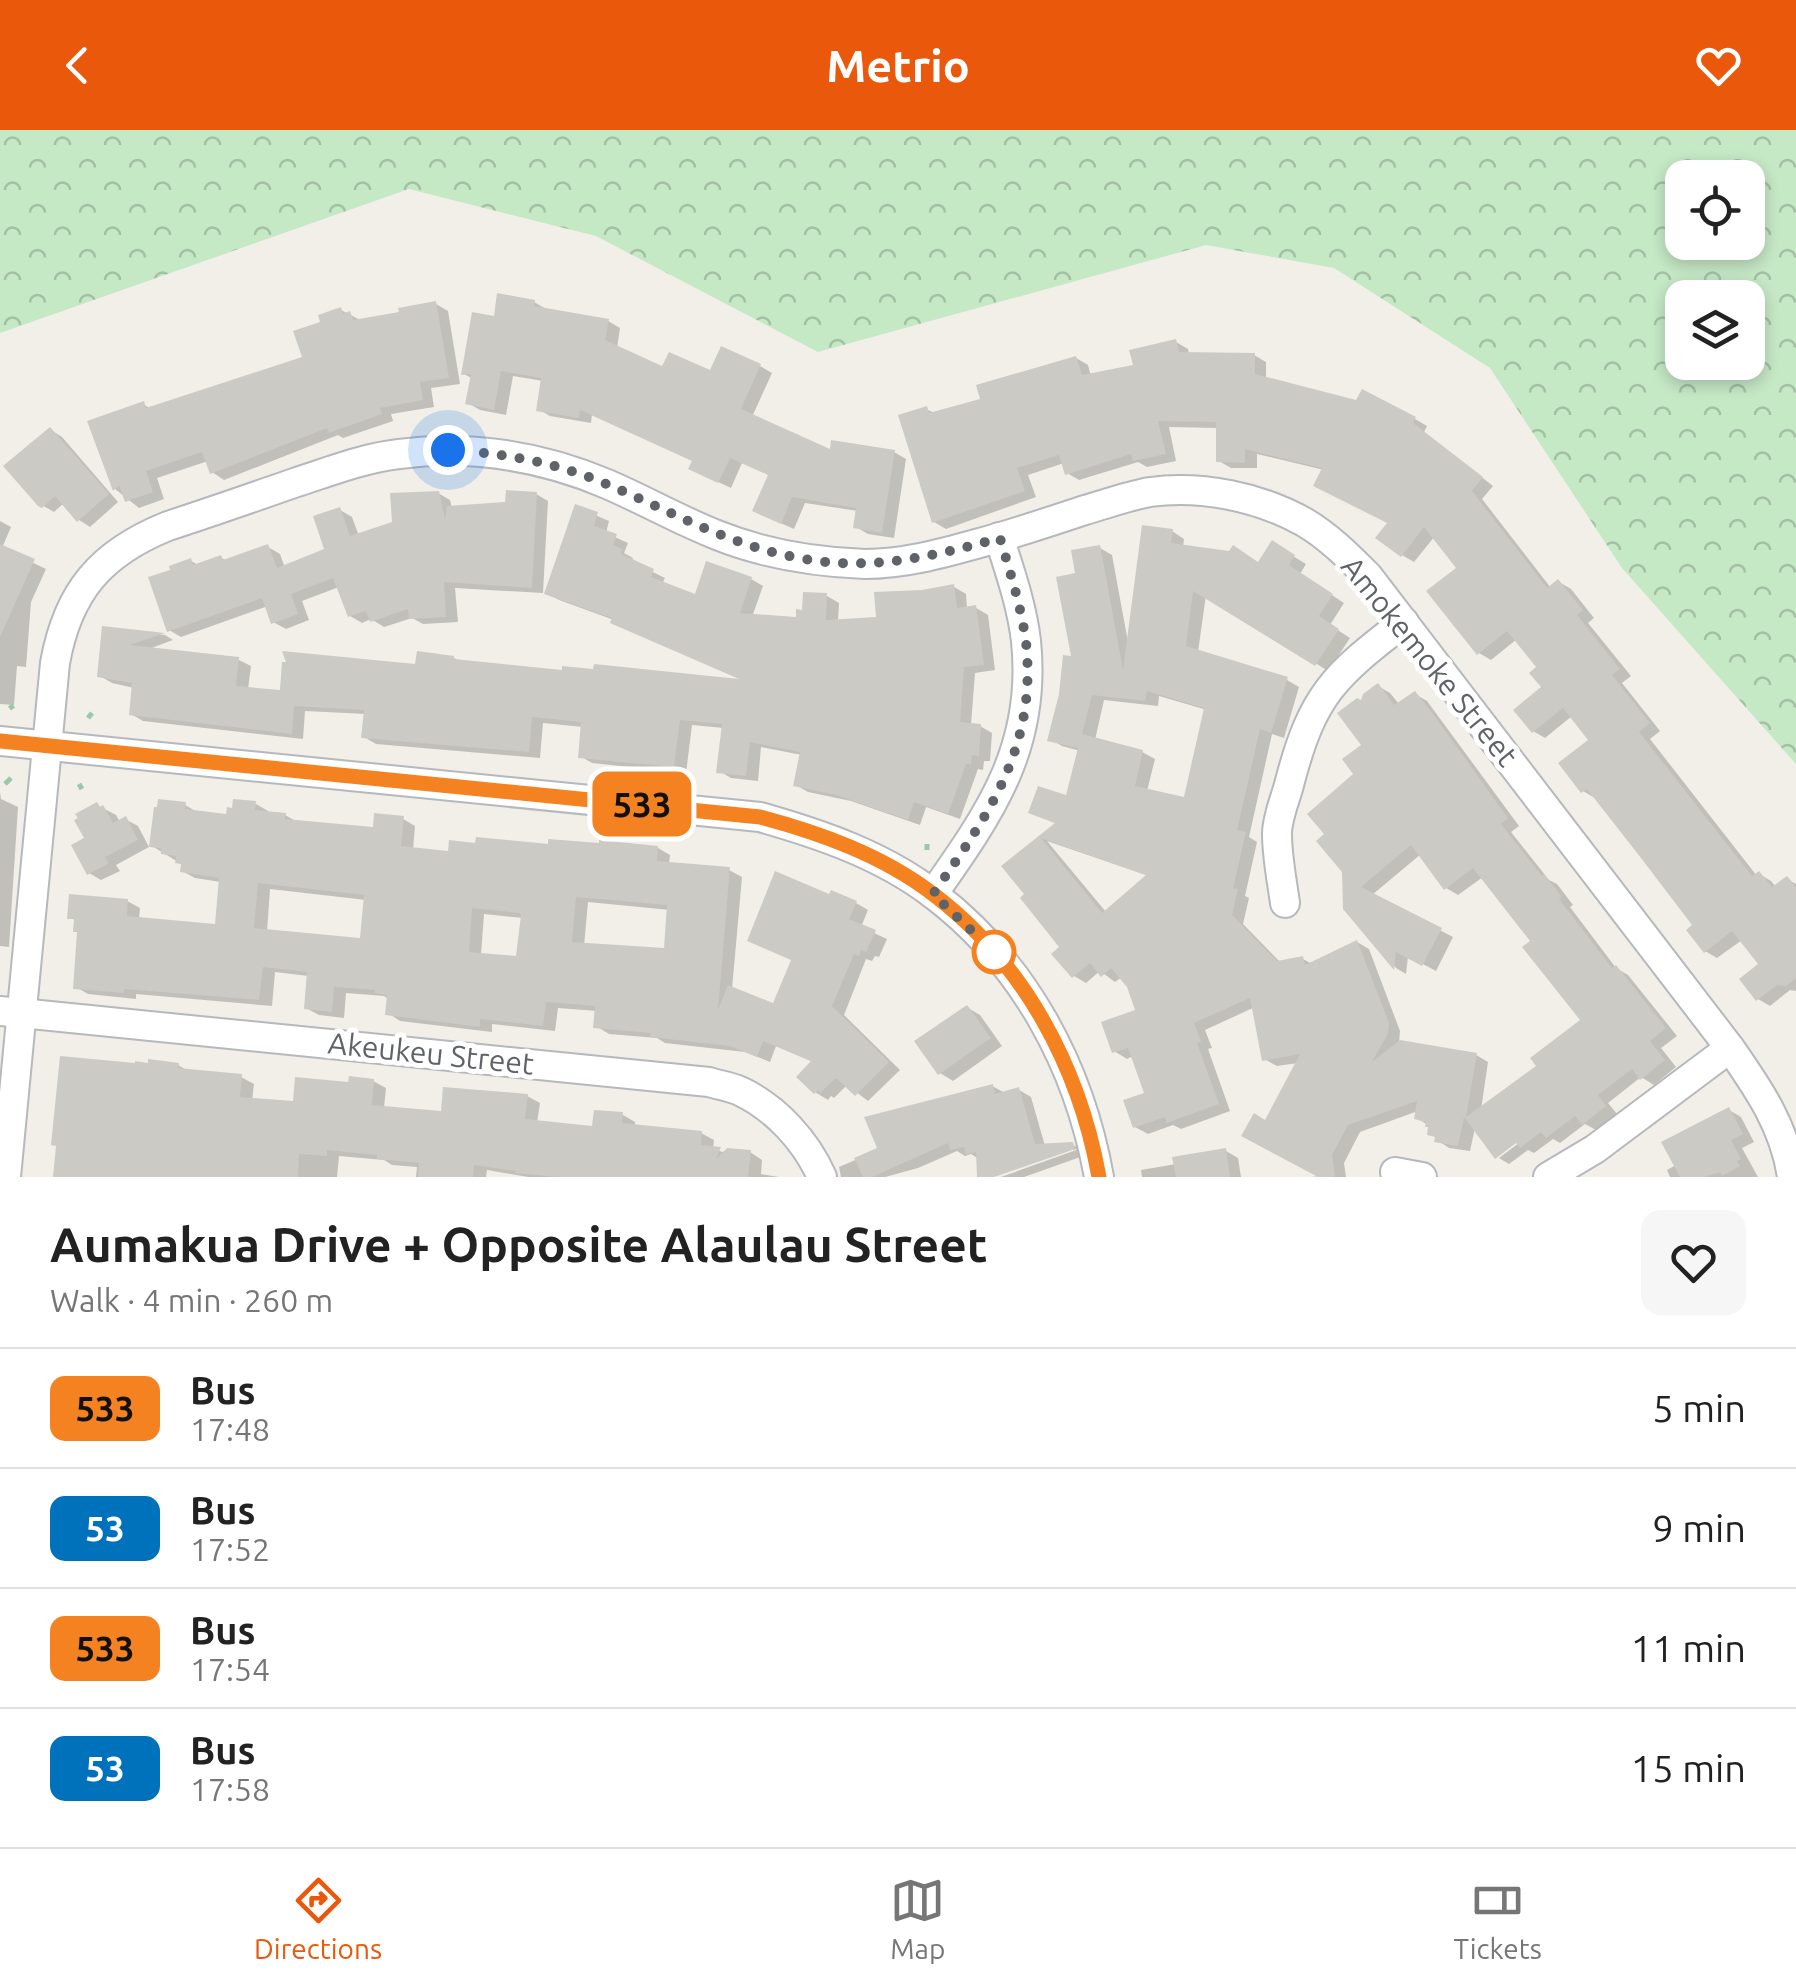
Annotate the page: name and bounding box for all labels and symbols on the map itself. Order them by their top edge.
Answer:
your location [423,425,473,475]
street label: Amokemoke Street [1335,549,1525,773]
line badge: 533 [584,772,700,836]
unlabelled marker [973,931,1015,973]
street label: Akeukeu Street [326,1025,536,1081]

